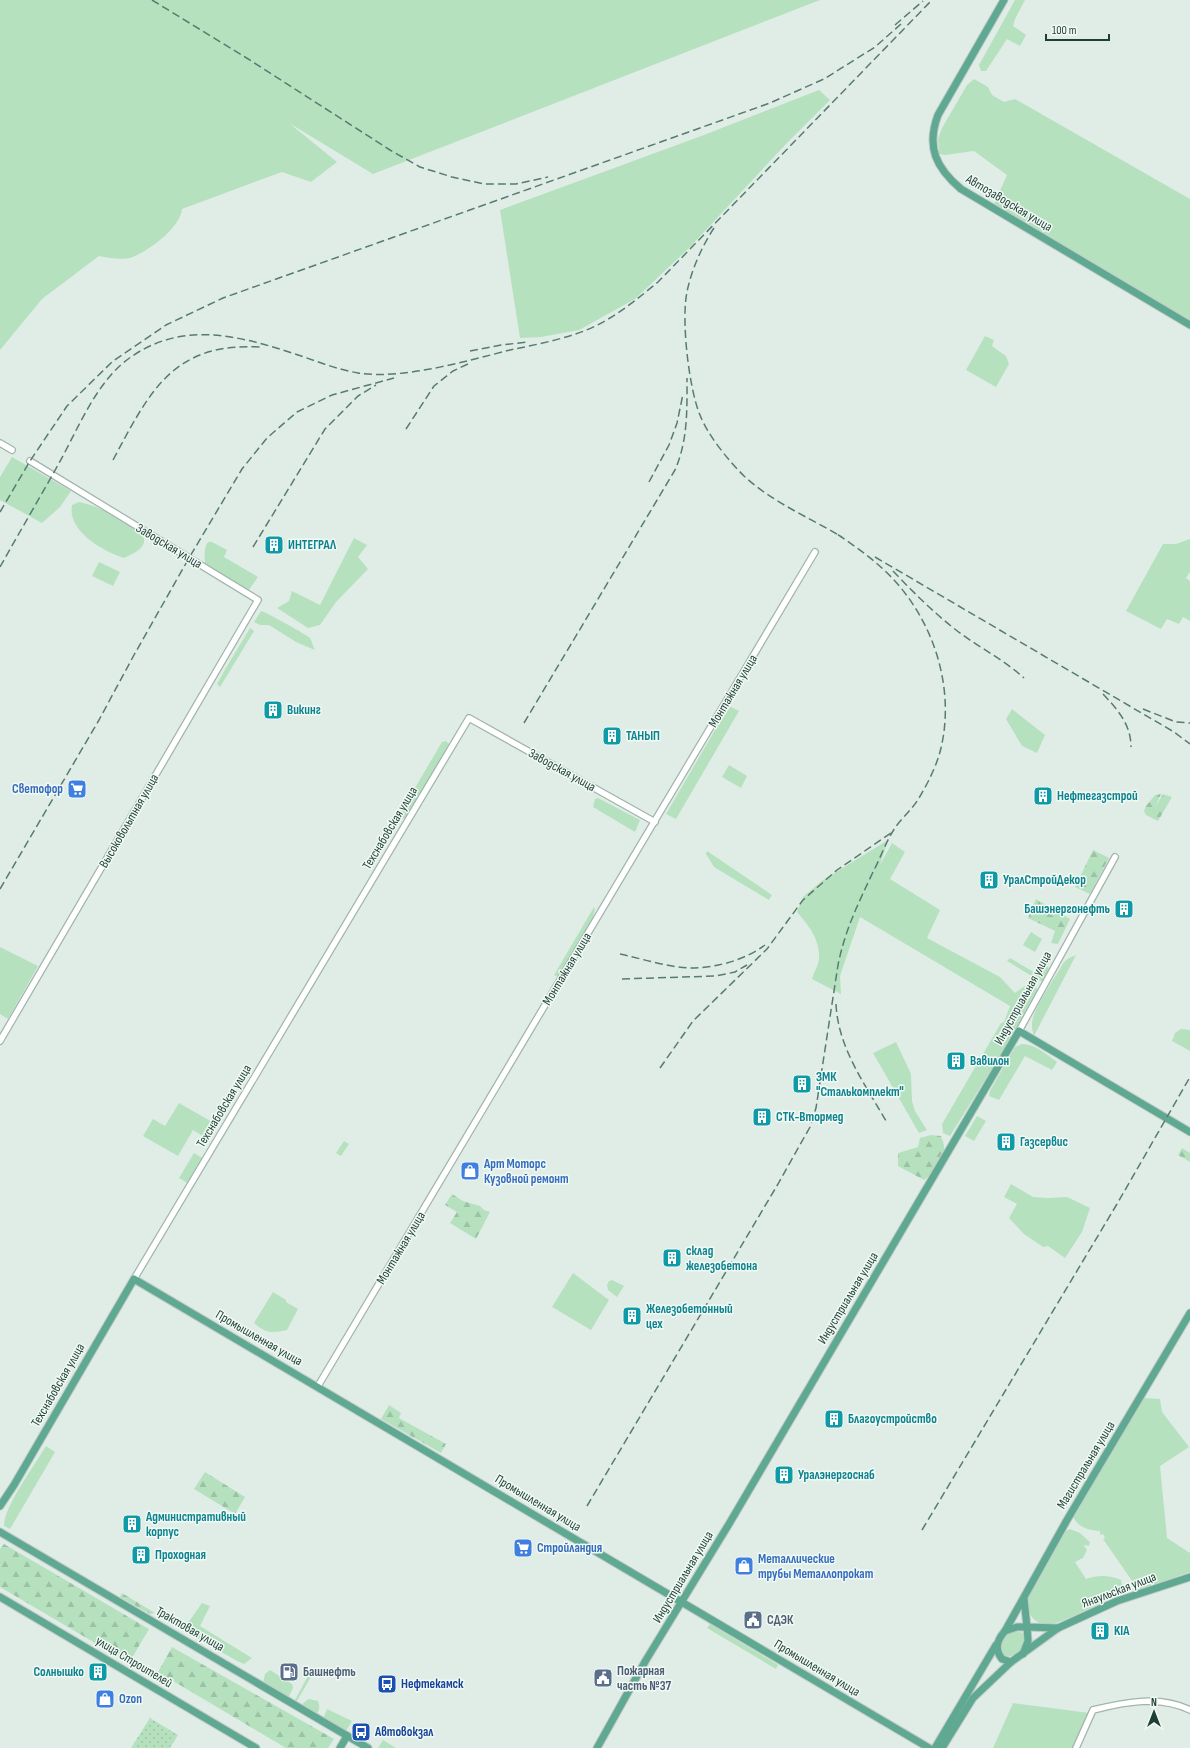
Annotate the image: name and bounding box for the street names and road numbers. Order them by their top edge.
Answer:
street label: Автозаводская улица [962,170,1055,235]
street label: Заводская улица [133,520,205,572]
street label: Монтажная улица [705,652,761,730]
street label: Заводская улица [526,745,598,795]
street label: Высоковольтная улица [96,771,162,871]
street label: Техснабовская улица [359,784,421,872]
street label: Монтажная улица [539,930,595,1008]
street label: Индустриальная улица [991,949,1055,1047]
street label: Техснабовская улица [193,1062,255,1150]
street label: Монтажная улица [373,1209,429,1287]
street label: Индустриальная улица [814,1249,882,1347]
street label: Промышленная улица [213,1307,305,1369]
street label: Техснабовская улица [28,1340,88,1430]
street label: Магистральная улица [1054,1418,1118,1512]
street label: Промышленная улица [492,1471,584,1535]
street label: Индустриальная улица [649,1528,717,1626]
street label: Янаульская улица [1080,1568,1158,1612]
street label: Трактовая улица [153,1603,227,1655]
street label: улица Строителей [93,1633,175,1691]
street label: Промышленная улица [771,1636,863,1700]

